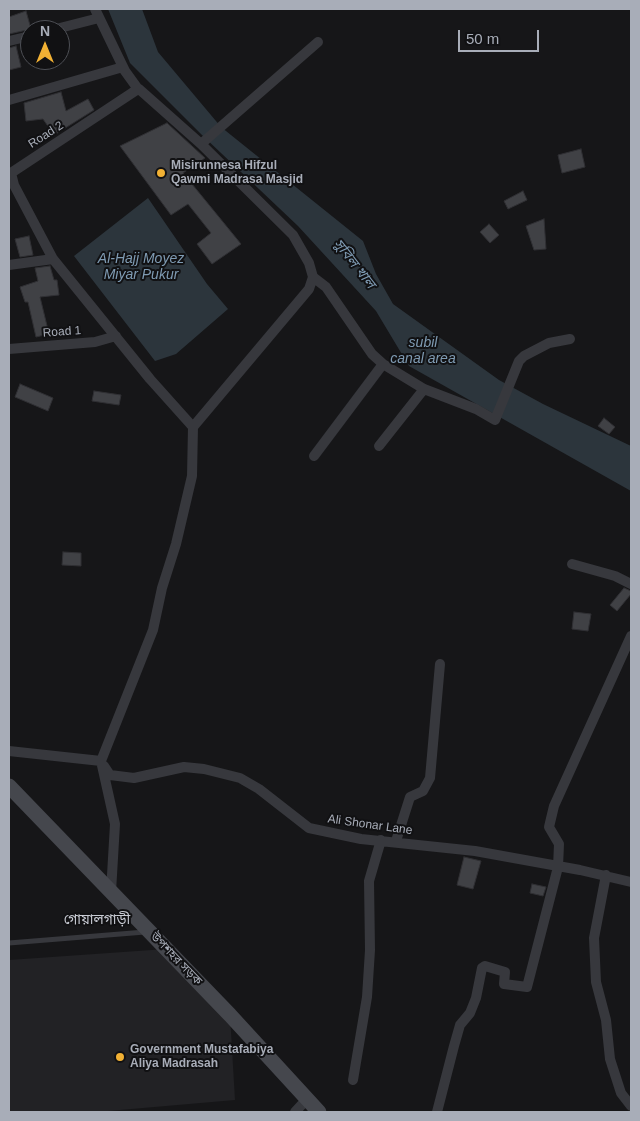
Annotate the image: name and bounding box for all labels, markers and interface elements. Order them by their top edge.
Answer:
north arrow [20,20,70,70]
scale bar [460,20,541,52]
text: N [40,23,50,39]
text: 50 m [466,30,499,47]
street label: Road 2 [26,118,66,152]
place label: Misirunnesa Hifzul Qawmi Madrasa Masjid [171,159,303,187]
marker: Misirunnesa Hifzul Qawmi Madrasa Masjid [155,167,167,179]
water label: সুবিল খাল [329,236,379,292]
water label: Al-Hajj Moyez Miyar Pukur [98,251,184,284]
street label: Road 1 [42,323,82,341]
water label: subil canal area [390,335,456,368]
street label: Ali Shonar Lane [327,812,413,838]
district label: গোয়ালগাড়ী [64,912,130,928]
street label: উপশহর সড়ক [147,930,205,988]
place label: Government Mustafabiya Aliya Madrasah [130,1043,273,1071]
marker: Government Mustafabiya Aliya Madrasah [114,1051,126,1063]

